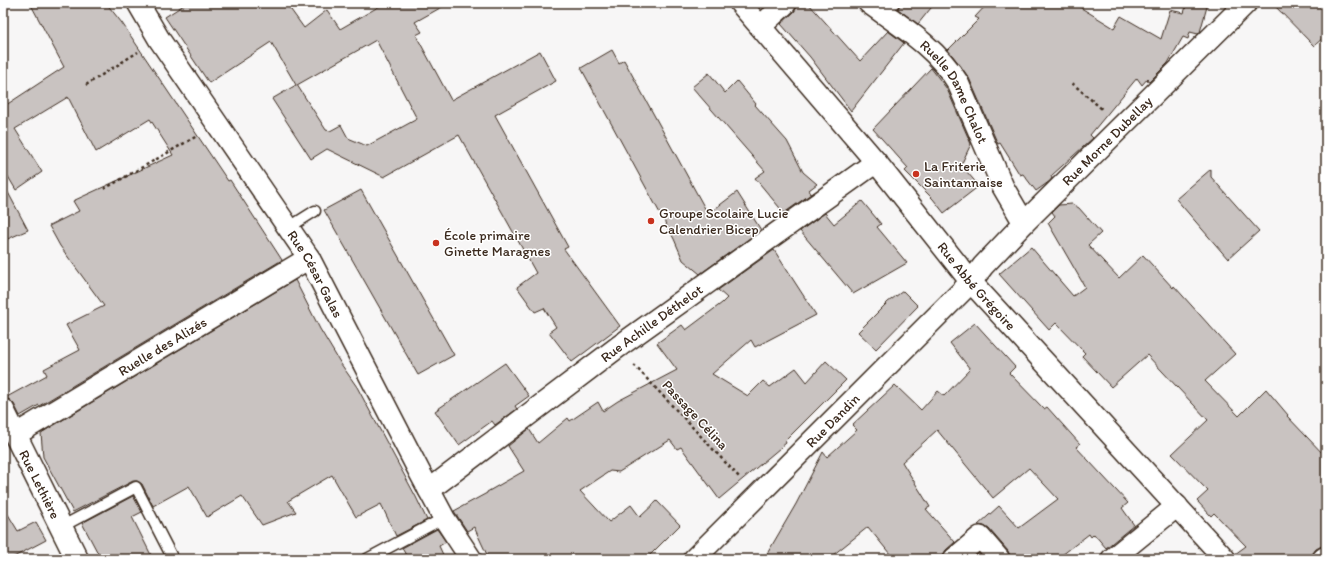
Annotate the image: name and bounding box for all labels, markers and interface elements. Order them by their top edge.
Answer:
street label: Ruelle Dame Chalot [917,36,992,146]
street label: Rue Morne Dubellay [1058,92,1156,189]
place label: La Friterie Saintannaise [924,158,1003,191]
marker: La Friterie Saintannaise [911,169,921,179]
place label: Groupe Scolaire Lucie Calendrier Bicep [659,205,789,238]
marker: Groupe Scolaire Lucie Calendrier Bicep [646,216,656,226]
street label: Rue César Galas [284,227,347,320]
place label: École primaire Ginette Maragnes [444,227,550,260]
marker: École primaire Ginette Maragnes [431,238,441,248]
street label: Rue Abbé Grégoire [934,238,1020,334]
street label: Rue Achille Déthelot [597,281,706,366]
street label: Ruelle des Alizés [115,313,210,379]
street label: Passage Célina [658,377,732,453]
street label: Rue Dandin [802,390,863,451]
street label: Rue Lethière [16,447,64,522]

